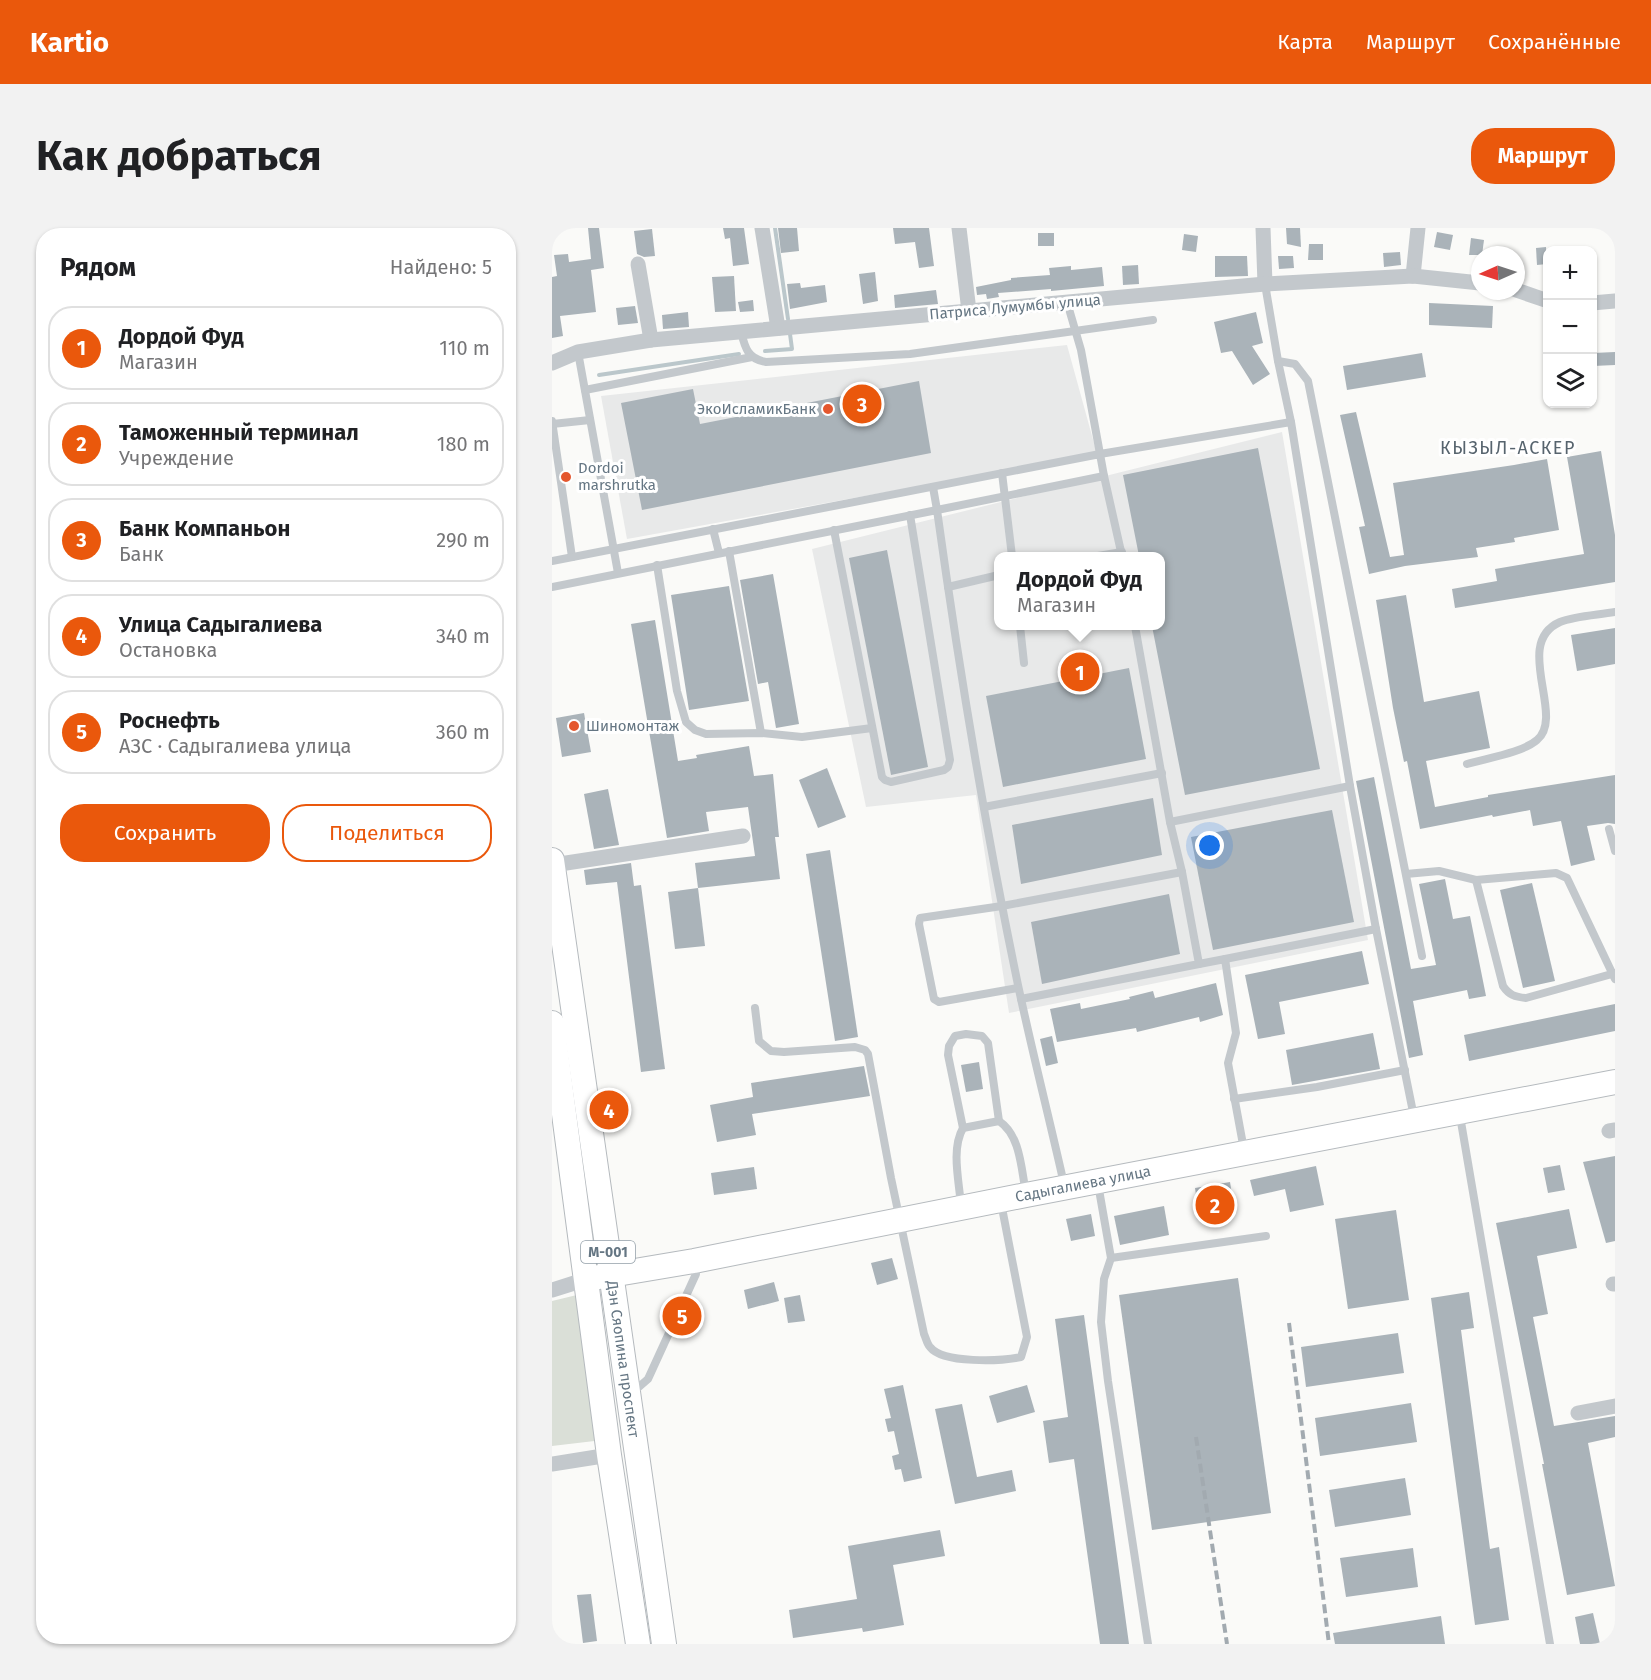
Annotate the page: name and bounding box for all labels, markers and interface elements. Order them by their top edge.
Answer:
text: Kartio [30,26,109,59]
text: Карта [1277,29,1333,55]
text: Маршрут [1366,29,1455,55]
text: Сохранённые [1488,29,1621,55]
button: Маршрут [1471,128,1615,184]
text: Как добраться [36,131,322,181]
north arrow [1471,246,1525,300]
map controls [1543,246,1597,408]
button: + [1543,246,1597,300]
text: Рядом [60,252,136,283]
text: Найдено: 5 [390,255,492,279]
street label: Патриса Лумумбы улица [929,291,1101,323]
button: − [1543,300,1597,354]
text: Дордой Фуд [119,323,244,350]
text: 1 [77,336,86,360]
text: 110 m [439,336,490,360]
text: Магазин [119,350,198,374]
button: layers [1543,354,1597,408]
pin: 3 [842,382,882,426]
place label: ЭкоИсламикБанк [697,400,816,418]
marker: ЭкоИсламикБанк [821,402,835,416]
text: Таможенный терминал [119,419,359,446]
text: 2 [76,432,87,456]
text: 180 m [437,432,490,456]
district label: КЫЗЫЛ-АСКЕР [1440,437,1576,459]
text: Учреждение [119,446,234,470]
place label: Dordoi marshrutka [578,459,656,494]
marker: Dordoi marshrutka [559,470,573,484]
text: Банк Компаньон [119,515,290,542]
text: 3 [76,528,87,552]
text: 290 m [436,528,490,552]
text: Банк [119,542,164,566]
popup [994,552,1165,630]
text: Дордой Фуд [1017,566,1142,593]
text: Магазин [1017,593,1096,617]
text: Улица Садыгалиева [119,611,322,638]
text: 4 [76,624,87,648]
text: 340 m [436,624,490,648]
text: Остановка [119,638,217,662]
pin: 1 [1060,650,1100,694]
text: Роснефть [119,707,220,734]
place label: Шиномонтаж [586,717,680,735]
marker: Шиномонтаж [567,719,581,733]
text: 5 [76,720,87,744]
text: 360 m [436,720,490,744]
text: АЗС · Садыгалиева улица [119,734,351,758]
button: Сохранить [60,804,270,862]
button: Поделиться [282,804,492,862]
your location [1195,831,1224,860]
pin: 4 [590,1088,628,1132]
street label: Садыгалиева улица [1014,1162,1152,1206]
pin: 2 [1196,1182,1234,1228]
road number: M-001 [581,1241,635,1263]
street label: Дэн Сяопина проспект [603,1278,643,1439]
pin: 5 [662,1294,702,1338]

